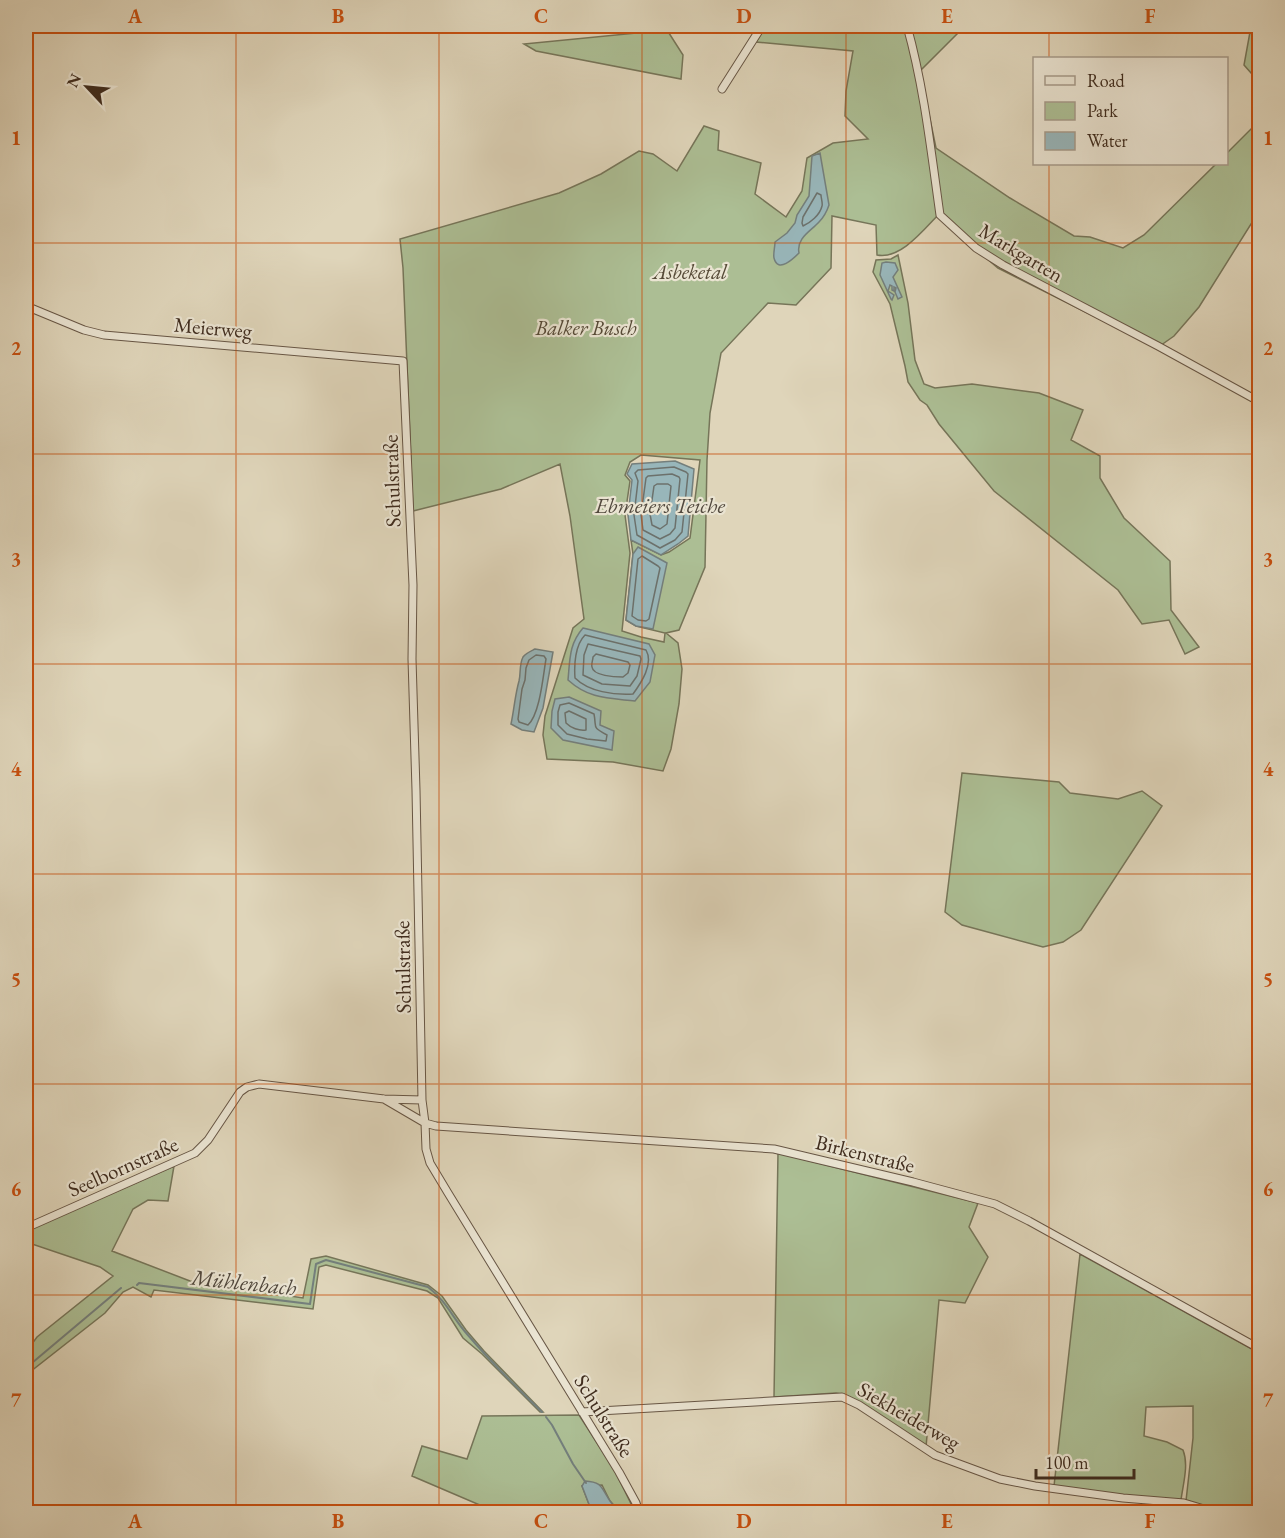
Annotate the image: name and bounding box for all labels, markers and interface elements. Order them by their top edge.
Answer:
text: A [127,3,143,29]
text: B [332,3,344,29]
text: C [534,3,548,29]
text: D [736,3,752,29]
text: E [941,3,953,29]
text: F [1145,3,1156,29]
north arrow [57,57,117,117]
legend [1033,57,1228,165]
text: Road [1087,69,1126,92]
text: N [62,70,86,91]
text: Park [1087,99,1118,122]
text: 1 [11,125,21,151]
text: 1 [1263,125,1273,151]
text: Water [1087,129,1128,152]
street label: Markgarten [974,217,1069,288]
park label: Asbeketal [651,258,728,285]
street label: Meierweg [173,311,254,344]
park label: Balker Busch [534,314,637,341]
text: 2 [11,335,22,361]
text: 2 [1263,335,1274,361]
street label: Schulstraße [376,434,407,528]
water label: Ebmeiers Teiche [594,491,726,520]
text: 3 [11,546,21,572]
text: 3 [1263,546,1273,572]
text: 4 [11,756,22,782]
text: 4 [1263,756,1274,782]
street label: Schulstraße [388,920,417,1014]
text: 5 [11,966,21,992]
text: 5 [1263,966,1273,992]
street label: Birkenstraße [813,1128,917,1179]
street label: Seelbornstraße [63,1130,182,1203]
text: 6 [11,1176,22,1202]
text: 6 [1263,1176,1274,1202]
water label: Mühlenbach [188,1262,298,1302]
street label: Schulstraße [568,1369,640,1462]
street label: Siekheiderweg [853,1375,966,1456]
text: 7 [11,1387,22,1413]
text: 7 [1263,1387,1274,1413]
scale bar [1036,1442,1134,1480]
text: 100 m [1045,1451,1089,1474]
text: A [127,1508,143,1534]
text: B [332,1508,344,1534]
text: C [534,1508,548,1534]
text: D [736,1508,752,1534]
text: E [941,1508,953,1534]
text: F [1145,1508,1156,1534]

